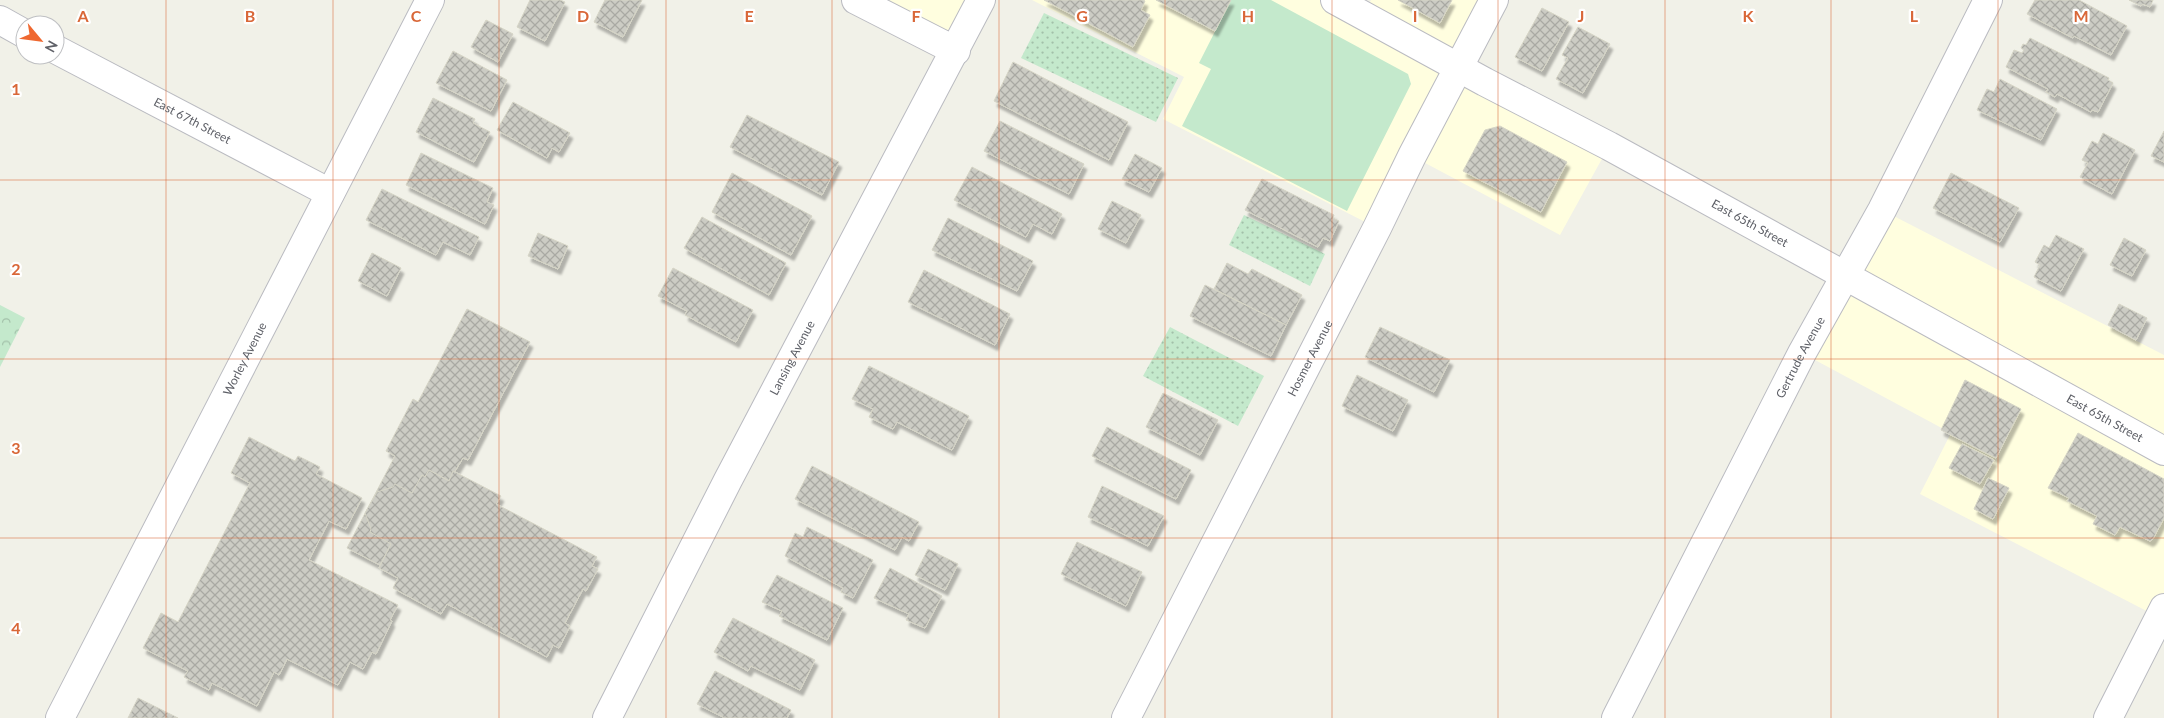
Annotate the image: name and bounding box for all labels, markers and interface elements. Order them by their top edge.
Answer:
text: A [76,6,89,25]
text: B [245,6,255,25]
text: C [411,6,422,25]
text: D [577,6,589,25]
text: E [744,6,754,25]
text: F [911,6,921,25]
text: G [1076,6,1088,25]
text: H [1242,6,1254,25]
text: I [1413,6,1417,25]
text: J [1578,6,1584,25]
text: K [1743,6,1755,25]
text: L [1910,6,1919,25]
text: M [2073,6,2089,25]
north arrow [15,15,65,65]
text: N [42,38,62,55]
text: 1 [11,79,21,98]
street label: East 67th Street [151,94,234,147]
street label: East 65th Street [1709,196,1791,250]
text: 2 [11,259,21,278]
street label: Gertrude Avenue [1772,314,1828,401]
street label: Hosmer Avenue [1284,317,1336,399]
street label: Lansing Avenue [766,318,818,398]
street label: Worley Avenue [220,320,270,398]
street label: East 65th Street [2064,391,2146,445]
text: 3 [11,438,21,457]
text: 4 [11,618,21,637]

